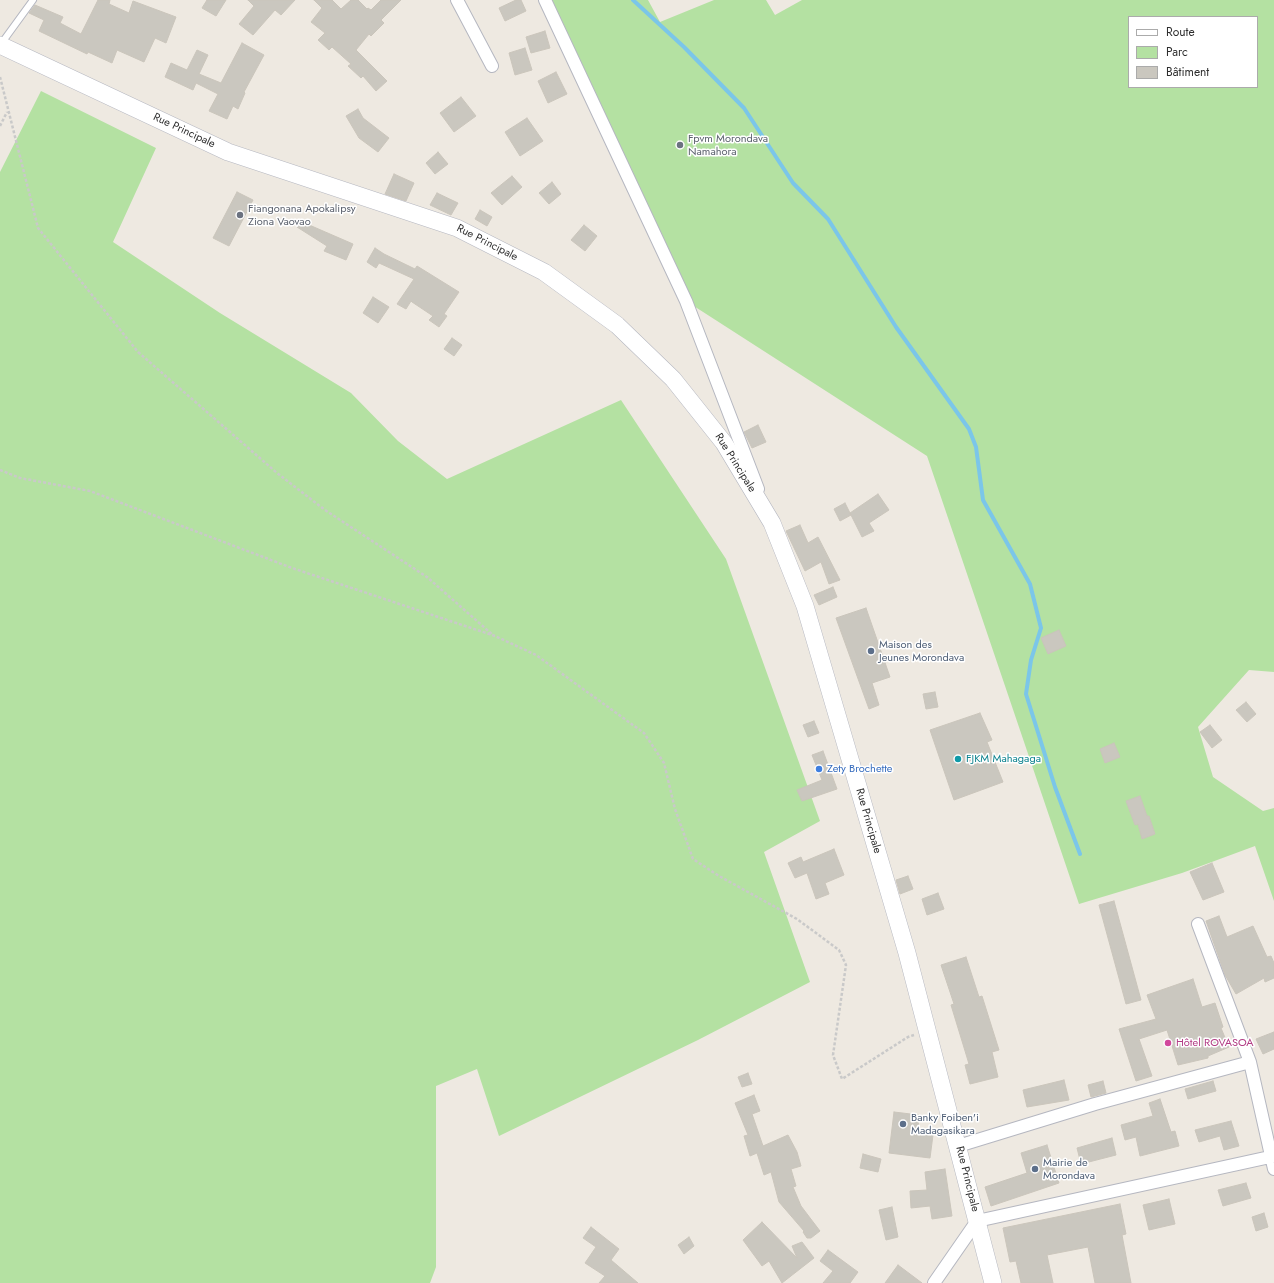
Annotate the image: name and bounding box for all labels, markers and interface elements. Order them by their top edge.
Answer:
legend [1128,16,1258,88]
text: Route [1166,23,1195,41]
text: Parc [1166,43,1188,61]
text: Bâtiment [1166,63,1209,81]
street label: Rue Principale [151,111,217,151]
place label: Fpvm Morondava Namahora [688,132,768,158]
marker: Fpvm Morondava Namahora [675,140,685,150]
place label: Fiangonana Apokalipsy Ziona Vaovao [248,202,356,228]
marker: Fiangonana Apokalipsy Ziona Vaovao [235,210,245,220]
street label: Rue Principale [454,222,520,264]
street label: Rue Principale [712,431,758,495]
place label: Maison des Jeunes Morondava [879,638,964,664]
marker: Maison des Jeunes Morondava [866,646,876,656]
place label: FJKM Mahagaga [966,752,1041,766]
marker: FJKM Mahagaga [953,754,963,764]
place label: Zety Brochette [827,762,893,776]
marker: Zety Brochette [814,764,824,774]
street label: Rue Principale [852,787,884,855]
place label: Hôtel ROVASOA [1176,1036,1254,1050]
marker: Hôtel ROVASOA [1163,1038,1173,1048]
place label: Banky Foiben'i Madagasikara [911,1111,979,1137]
marker: Banky Foiben'i Madagasikara [898,1119,908,1129]
street label: Rue Principale [952,1145,982,1213]
place label: Mairie de Morondava [1043,1156,1095,1182]
marker: Mairie de Morondava [1030,1164,1040,1174]

